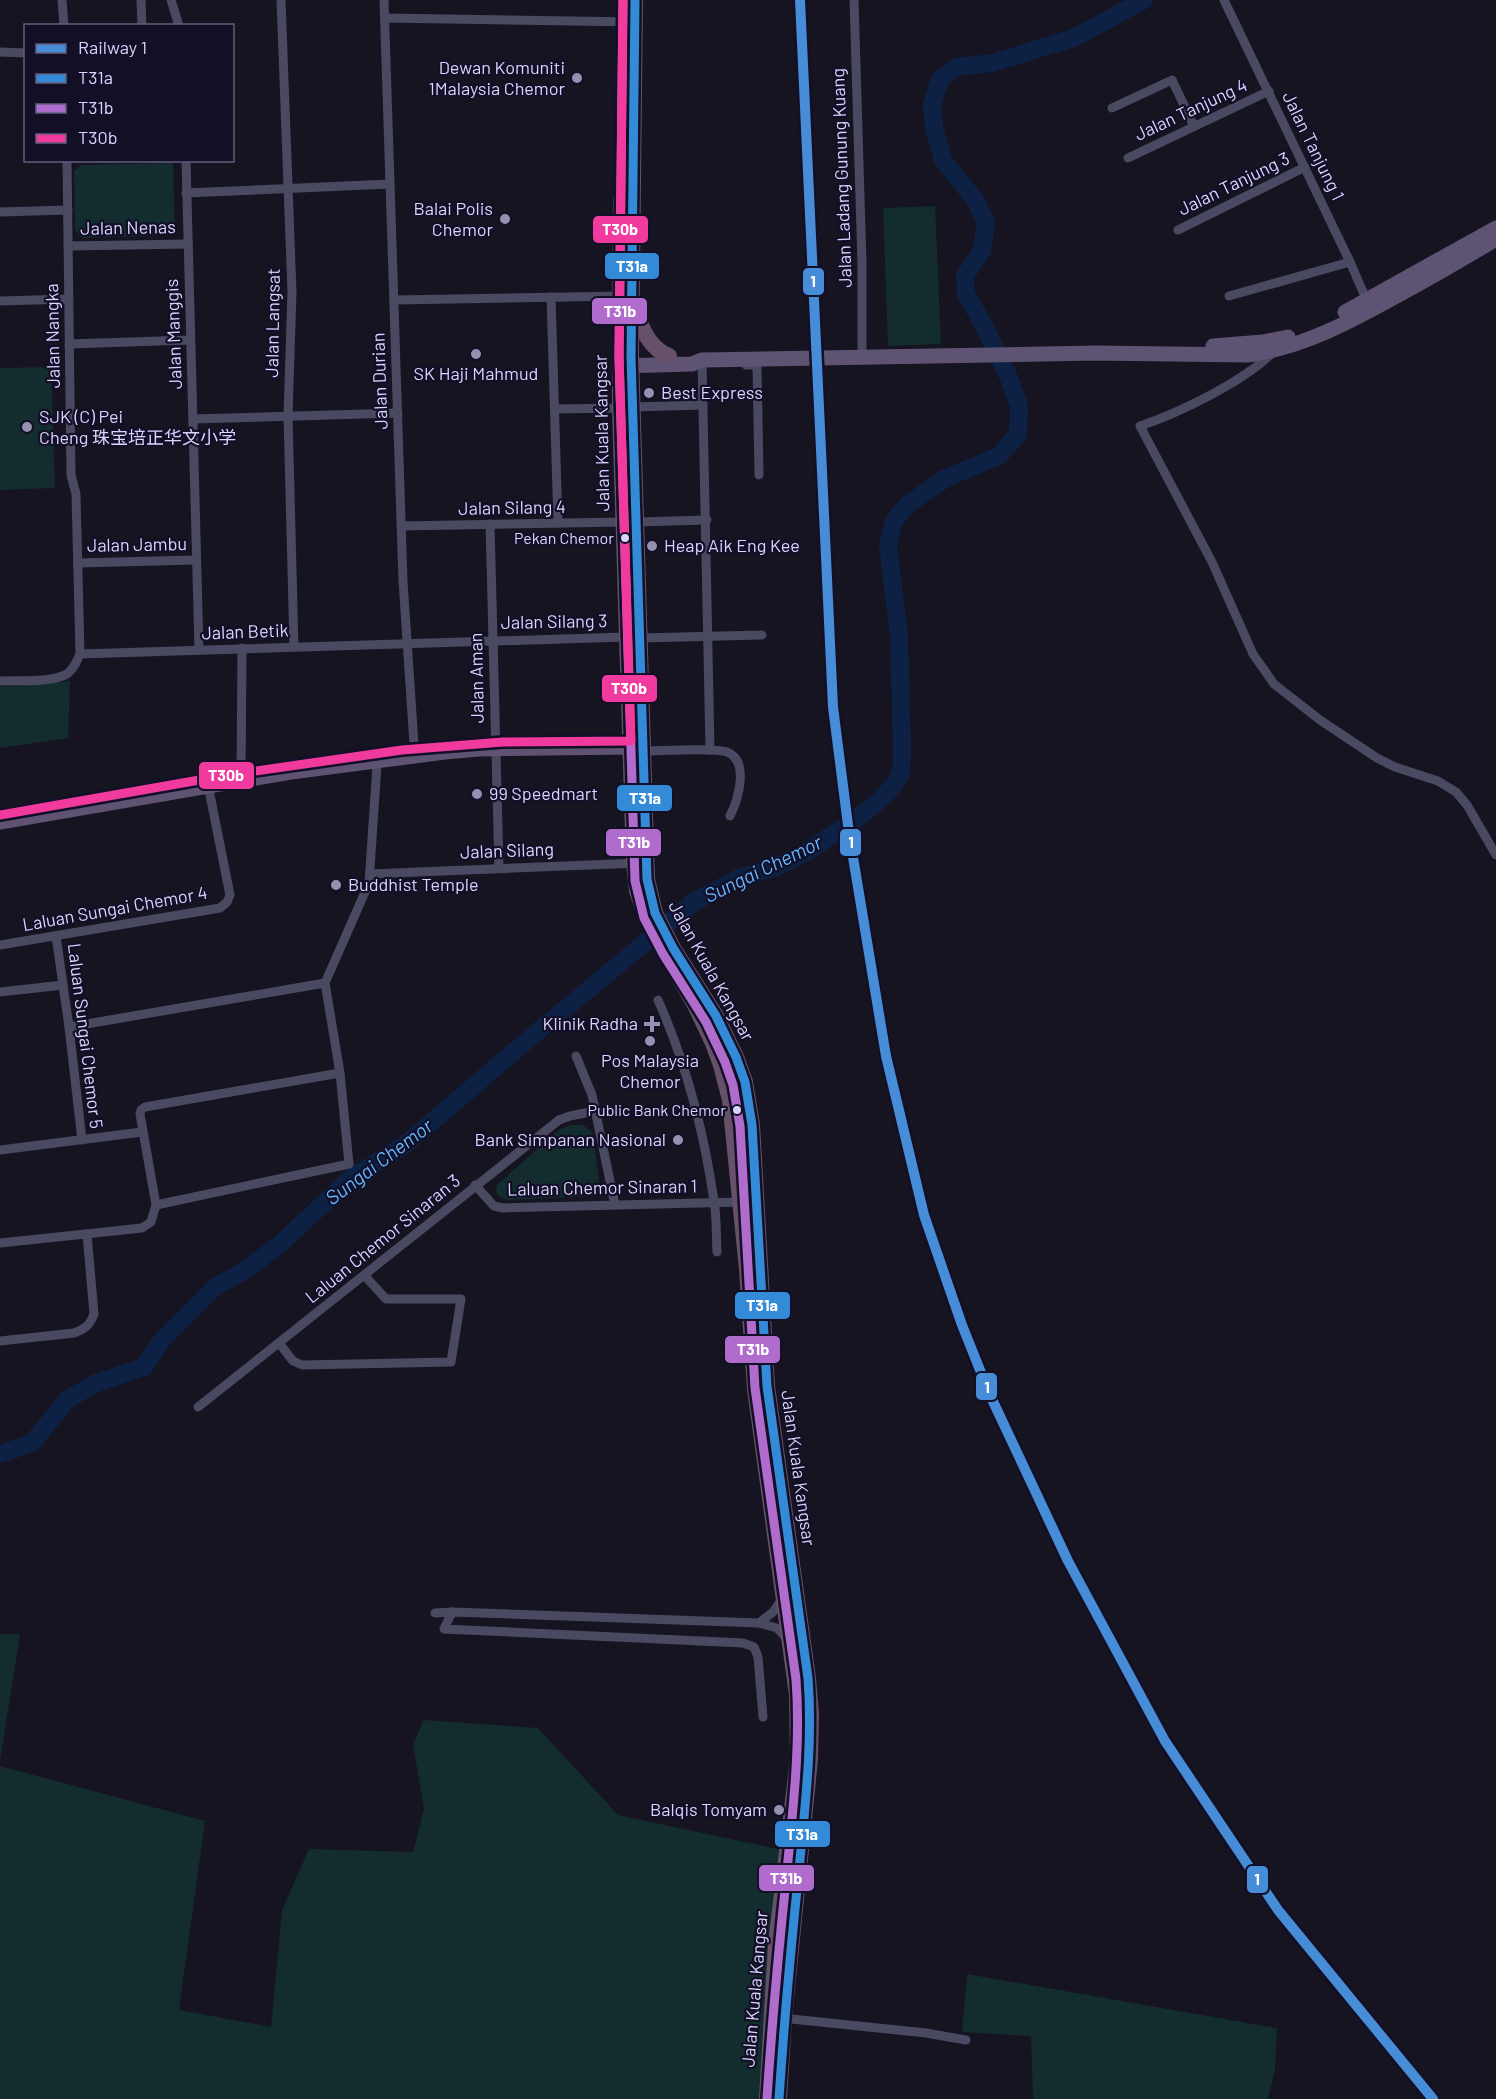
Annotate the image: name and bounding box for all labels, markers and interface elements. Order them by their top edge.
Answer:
legend [24,24,234,162]
text: Railway 1 [78,36,147,58]
place label: Dewan Komuniti 1Malaysia Chemor [428,56,565,99]
text: T31a [78,66,113,88]
street label: Jalan Ladang Gunung Kuang [826,68,856,288]
marker: Dewan Komuniti 1Malaysia Chemor [570,71,584,85]
street label: Jalan Tanjung 4 [1131,73,1251,145]
street label: Jalan Tanjung 1 [1278,88,1350,204]
text: T31b [78,96,114,118]
text: T30b [78,126,118,148]
street label: Jalan Tanjung 3 [1174,147,1293,220]
place label: Balai Polis Chemor [414,197,493,240]
marker: Balai Polis Chemor [498,212,512,226]
street label: Jalan Nenas [80,215,176,239]
line badge: T30b [592,215,649,244]
text: T30b [602,219,638,238]
line badge: T31a [604,252,660,280]
text: T31a [616,256,648,275]
line badge: 1 [802,267,825,296]
street label: Jalan Langsat [260,268,284,378]
text: 1 [810,271,816,290]
street label: Jalan Manggis [160,278,186,390]
street label: Jalan Nangka [40,283,64,389]
line badge: T31b [591,297,648,325]
text: T31b [604,301,636,320]
street label: Jalan Durian [366,332,392,430]
marker: SK Haji Mahmud [469,347,483,361]
street label: Jalan Kuala Kangsar [589,354,613,512]
place label: SK Haji Mahmud [414,362,538,384]
place label: Best Express [661,381,763,403]
marker: Best Express [642,386,656,400]
place label: SJK (C) Pei Cheng 珠宝培正华文小学 [39,405,236,448]
marker: SJK (C) Pei Cheng 珠宝培正华文小学 [20,420,34,434]
street label: Jalan Silang 4 [458,495,566,519]
place label: Pekan Chemor [514,528,614,547]
street label: Jalan Jambu [87,532,187,556]
marker: Pekan Chemor [619,532,631,544]
place label: Heap Aik Eng Kee [664,534,800,556]
marker: Heap Aik Eng Kee [645,539,659,553]
street label: Jalan Silang 3 [500,609,608,633]
street label: Jalan Betik [201,618,289,644]
street label: Jalan Aman [464,632,488,724]
line badge: T30b [601,674,658,703]
text: T30b [611,678,647,697]
line badge: T30b [198,761,255,790]
text: T30b [208,765,244,784]
place label: 99 Speedmart [489,782,598,804]
line badge: T31a [616,784,673,812]
marker: 99 Speedmart [470,787,484,801]
text: T31a [629,788,661,807]
line badge: T31b [605,828,662,857]
line badge: 1 [839,828,862,857]
water label: Sungai Chemor [700,829,826,907]
text: T31b [618,832,650,851]
text: 1 [848,832,854,851]
street label: Jalan Silang [460,837,554,863]
place label: Buddhist Temple [348,873,479,895]
marker: Buddhist Temple [329,878,343,892]
street label: Laluan Sungai Chemor 4 [21,881,209,935]
street label: Jalan Kuala Kangsar [664,897,760,1045]
street label: Laluan Sungai Chemor 5 [64,942,108,1130]
place label: Klinik Radha [542,1012,638,1034]
marker: Klinik Radha [643,1015,661,1033]
marker: Pos Malaysia Chemor [643,1034,657,1048]
place label: Pos Malaysia Chemor [601,1049,699,1092]
place label: Public Bank Chemor [588,1100,726,1119]
marker: Public Bank Chemor [731,1104,743,1116]
water label: Sungai Chemor [320,1113,437,1209]
place label: Bank Simpanan Nasional [475,1128,666,1150]
marker: Bank Simpanan Nasional [671,1133,685,1147]
street label: Laluan Chemor Sinaran 3 [301,1169,464,1307]
street label: Laluan Chemor Sinaran 1 [507,1174,697,1200]
line badge: T31a [734,1291,791,1320]
text: T31a [746,1295,778,1314]
line badge: T31b [724,1335,781,1364]
text: T31b [737,1339,769,1358]
line badge: 1 [975,1372,998,1401]
text: 1 [984,1377,990,1396]
street label: Jalan Kuala Kangsar [777,1389,821,1547]
place label: Balqis Tomyam [650,1798,767,1820]
marker: Balqis Tomyam [772,1803,786,1817]
line badge: T31a [774,1820,831,1848]
text: T31a [786,1824,818,1843]
line badge: T31b [758,1864,815,1892]
line badge: 1 [1246,1865,1269,1894]
text: T31b [770,1868,802,1887]
text: 1 [1254,1869,1260,1888]
street label: Jalan Kuala Kangsar [736,1909,772,2068]

